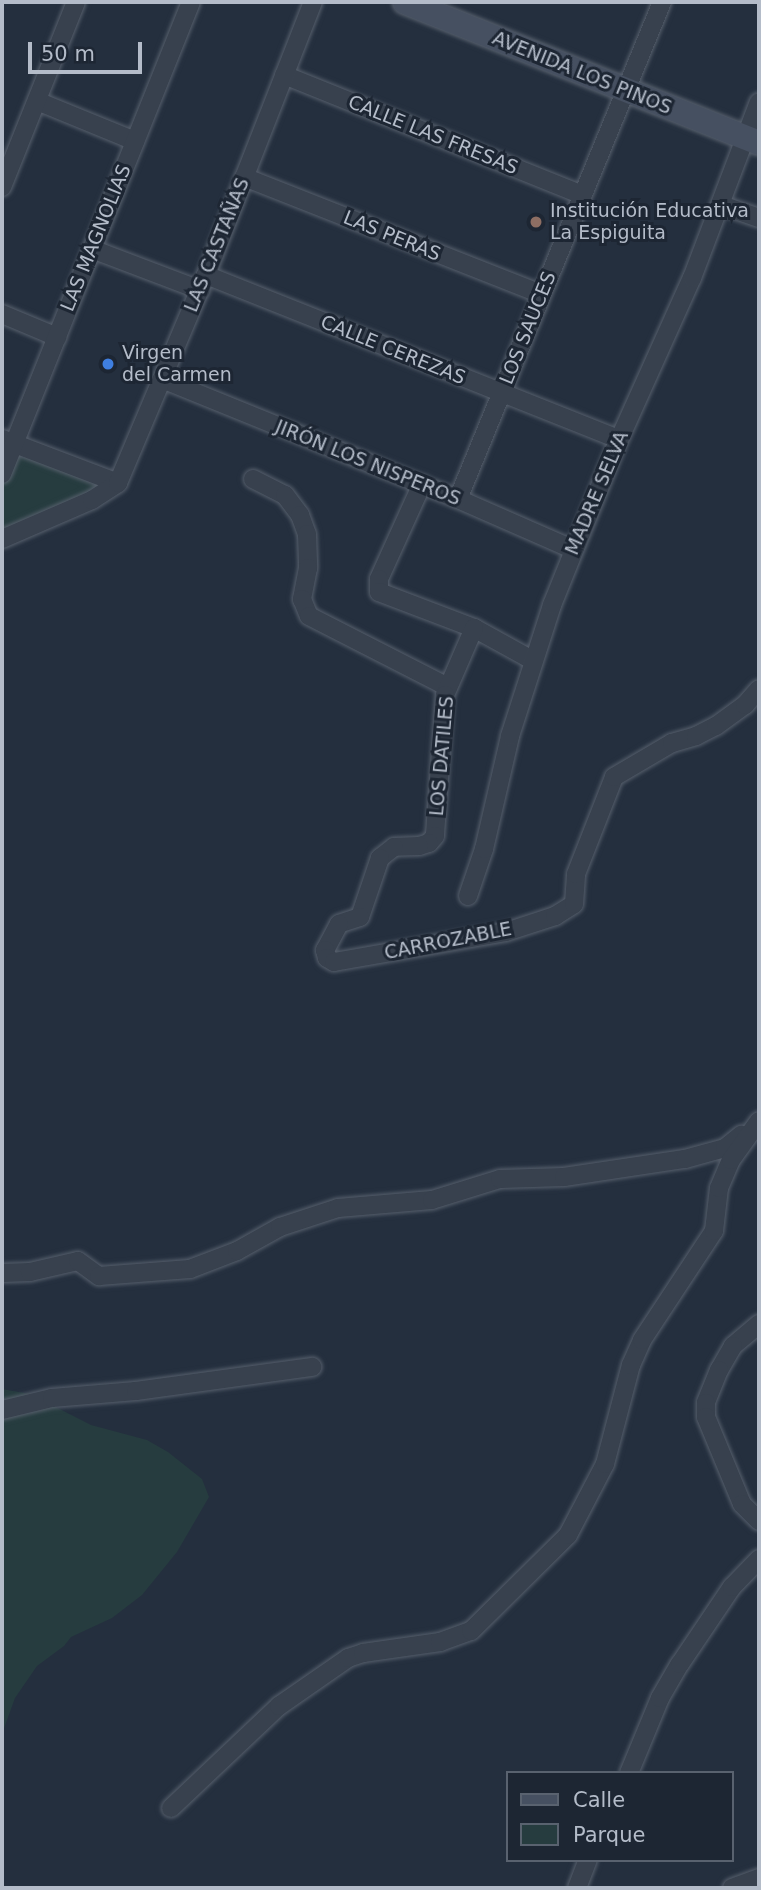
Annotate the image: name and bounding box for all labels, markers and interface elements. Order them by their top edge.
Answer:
street label: AVENIDA LOS PINOS [489,27,675,119]
scale bar [32,28,145,72]
text: 50 m [41,42,95,66]
street label: CALLE LAS FRESAS [345,90,521,180]
street label: LAS MAGNOLIAS [56,161,136,315]
street label: LAS CASTAÑAS [180,175,254,315]
place label: Institución Educativa La Espiguita [550,200,749,244]
street label: LAS PERAS [340,206,444,266]
marker: Institución Educativa La Espiguita [528,214,544,230]
street label: LOS SAUCES [495,268,561,388]
street label: CALLE CEREZAS [317,311,469,389]
place label: Virgen del Carmen [122,342,232,386]
marker: Virgen del Carmen [100,356,116,372]
street label: JIRÓN LOS NISPEROS [272,415,464,511]
street label: MADRE SELVA [561,428,633,558]
street label: LOS DATILES [425,695,459,817]
street label: CARROZABLE [382,917,514,965]
legend [505,1771,733,1862]
text: Calle [573,1788,625,1812]
text: Parque [573,1823,645,1847]

